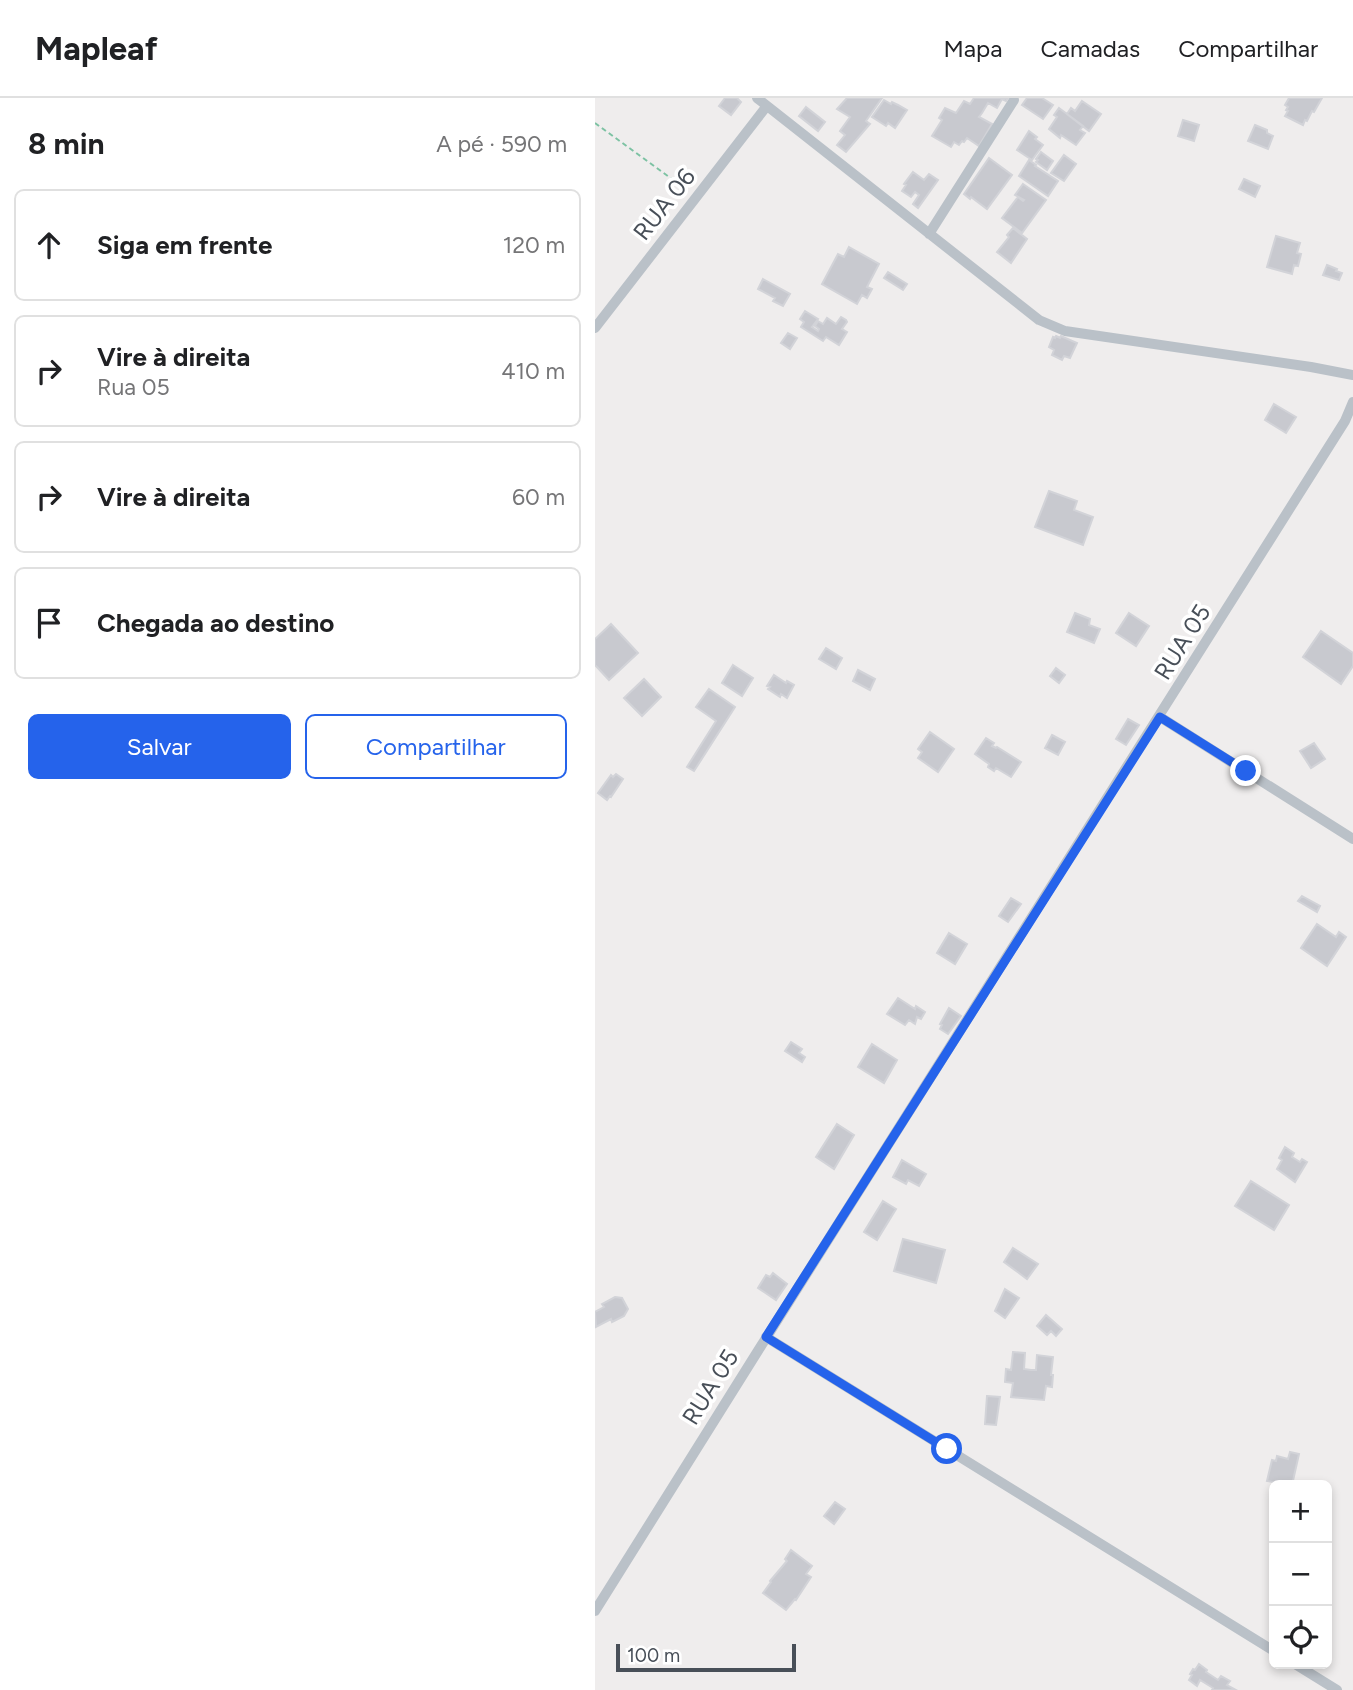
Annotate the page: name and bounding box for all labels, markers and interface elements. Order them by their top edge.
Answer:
text: Mapleaf [35,29,158,68]
text: Mapa [943,34,1002,63]
text: Camadas [1040,34,1140,63]
text: Compartilhar [1178,34,1318,63]
text: 8 min [28,125,105,162]
text: A pé · 590 m [436,130,567,158]
street label: RUA 06 [627,162,701,246]
icon: ahead [30,226,68,264]
text: Siga em frente [97,229,272,261]
text: 120 m [503,231,565,259]
text: Vire à direita [97,341,250,373]
icon: right [30,352,68,390]
text: 410 m [501,357,565,385]
text: Rua 05 [97,373,170,401]
icon: right [30,478,68,516]
text: Vire à direita [97,481,250,513]
text: 60 m [512,483,565,511]
street label: RUA 05 [1148,599,1216,685]
icon: arrive [30,604,68,642]
text: Chegada ao destino [97,607,334,639]
button: Salvar [28,714,291,779]
button: Compartilhar [305,714,567,779]
route end [1230,755,1261,786]
street label: RUA 05 [676,1344,744,1430]
route start [931,1433,962,1464]
map controls [1269,1480,1332,1669]
button: + [1269,1480,1332,1543]
button: − [1269,1543,1332,1606]
button: locate [1269,1606,1332,1669]
scale bar [616,1641,796,1673]
text: 100 m [627,1644,680,1667]

